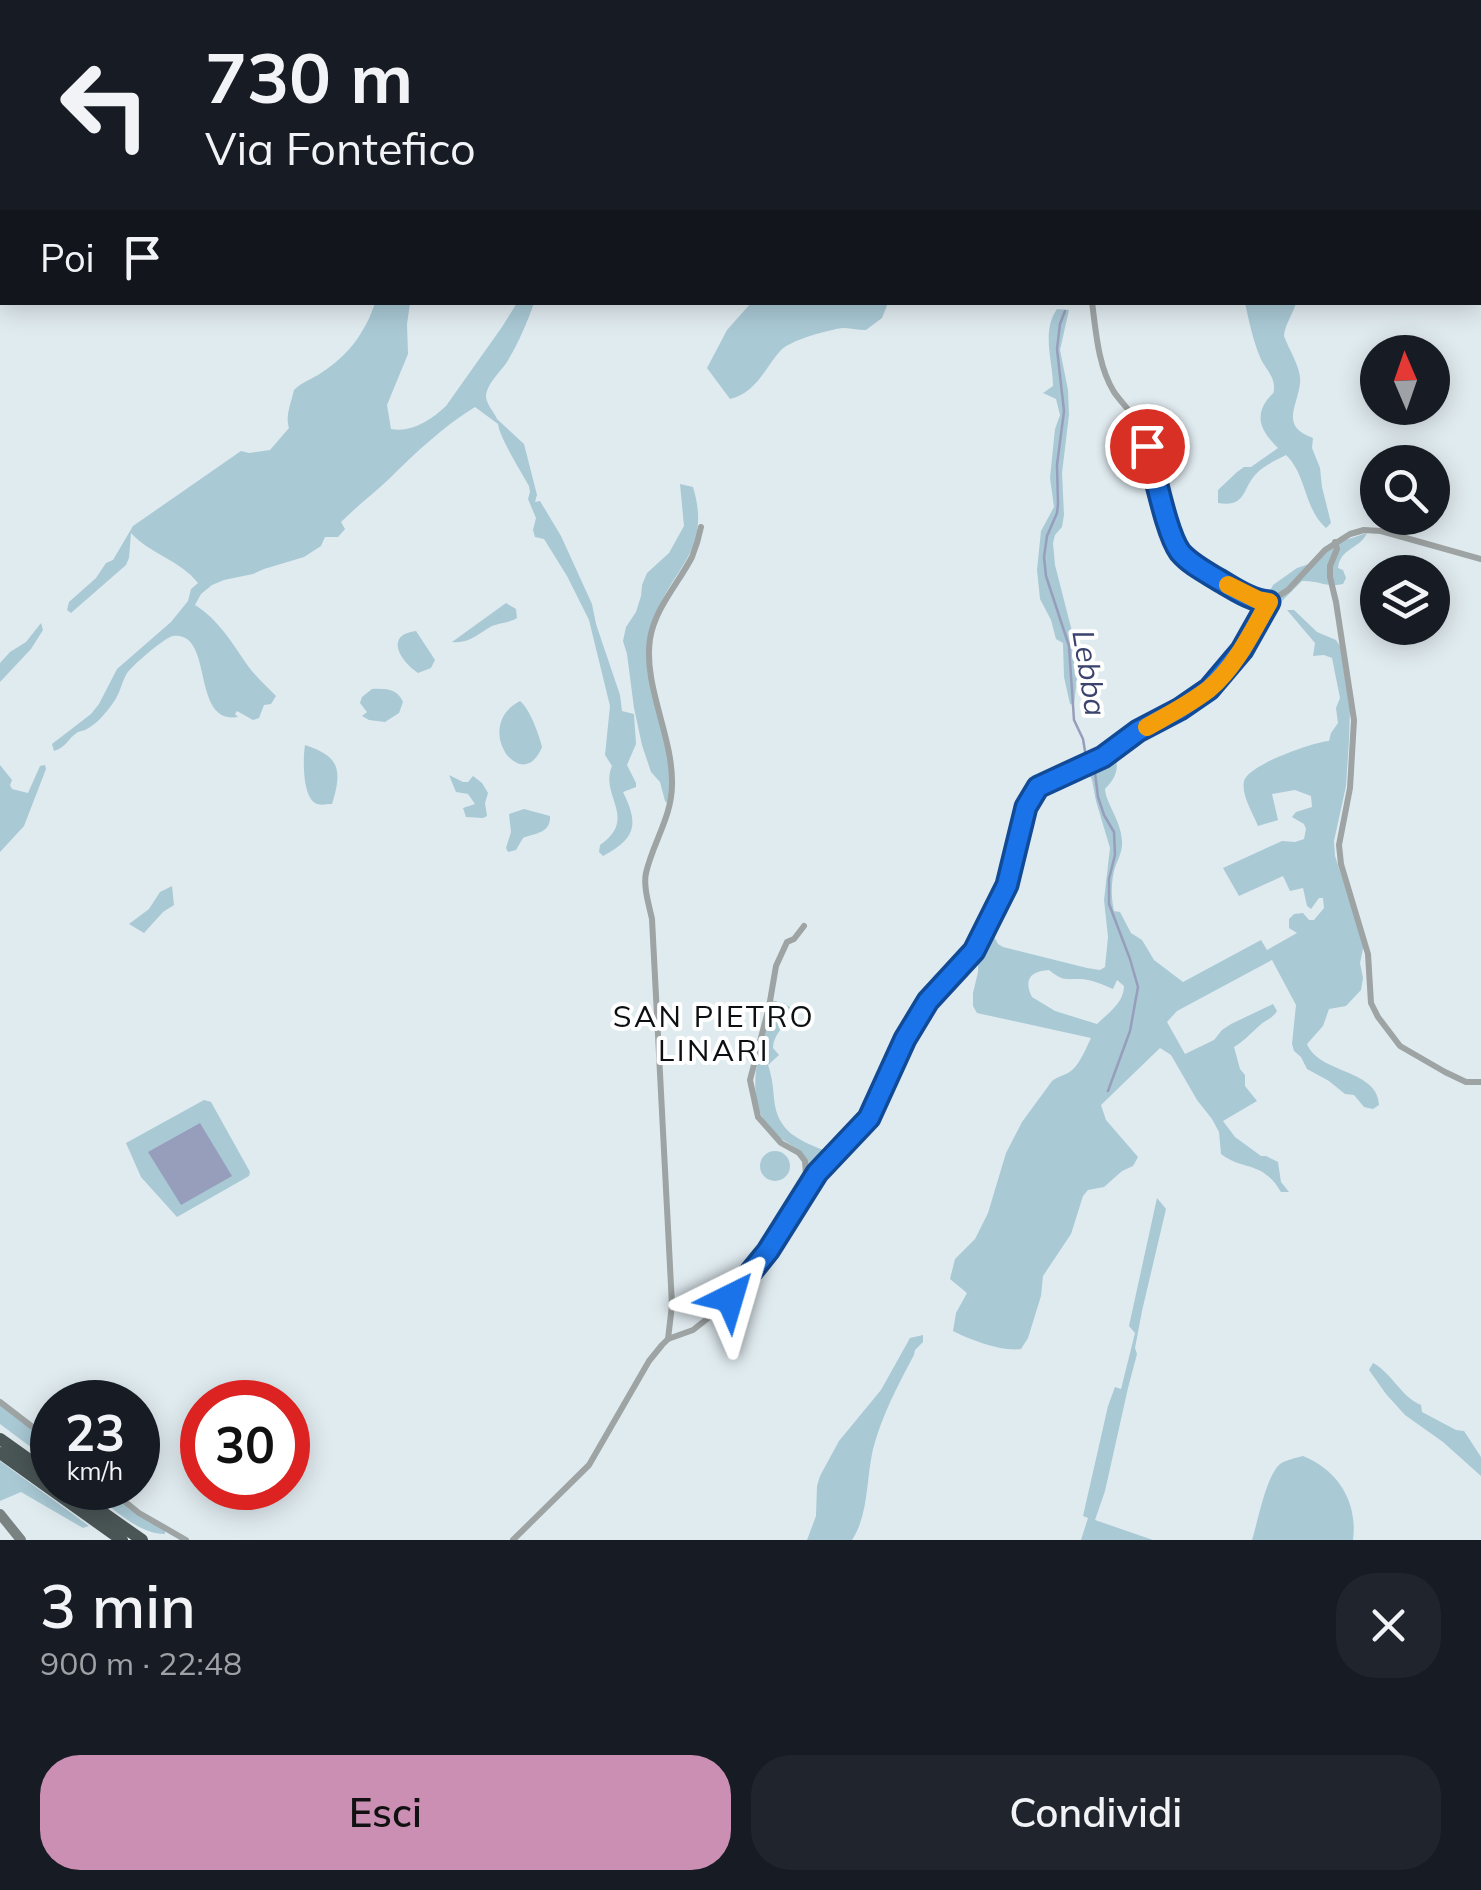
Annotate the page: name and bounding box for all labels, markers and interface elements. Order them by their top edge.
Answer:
text: 730 m [205,33,413,121]
icon: left [40,40,170,170]
text: Via Fontefico [205,120,476,176]
icon: arrive [115,230,170,285]
text: Poi [40,234,95,282]
north arrow [1360,335,1450,425]
map controls [1360,335,1450,645]
pin [1105,404,1190,489]
icon: arrive [1120,419,1175,474]
button: search [1360,445,1450,535]
button: layers [1360,555,1450,645]
water label: Lebba [1064,627,1116,719]
district label: SAN PIETRO LINARI [613,997,815,1069]
position arrow [678,1246,782,1350]
speed limit sign: 30 [180,1380,310,1510]
text: 23 [65,1401,125,1464]
text: km/h [67,1455,123,1486]
text: 3 min [40,1568,196,1643]
button: close [1336,1573,1441,1678]
text: 900 m · 22:48 [40,1643,242,1683]
button: Esci [40,1755,731,1870]
button: Condividi [751,1755,1441,1870]

